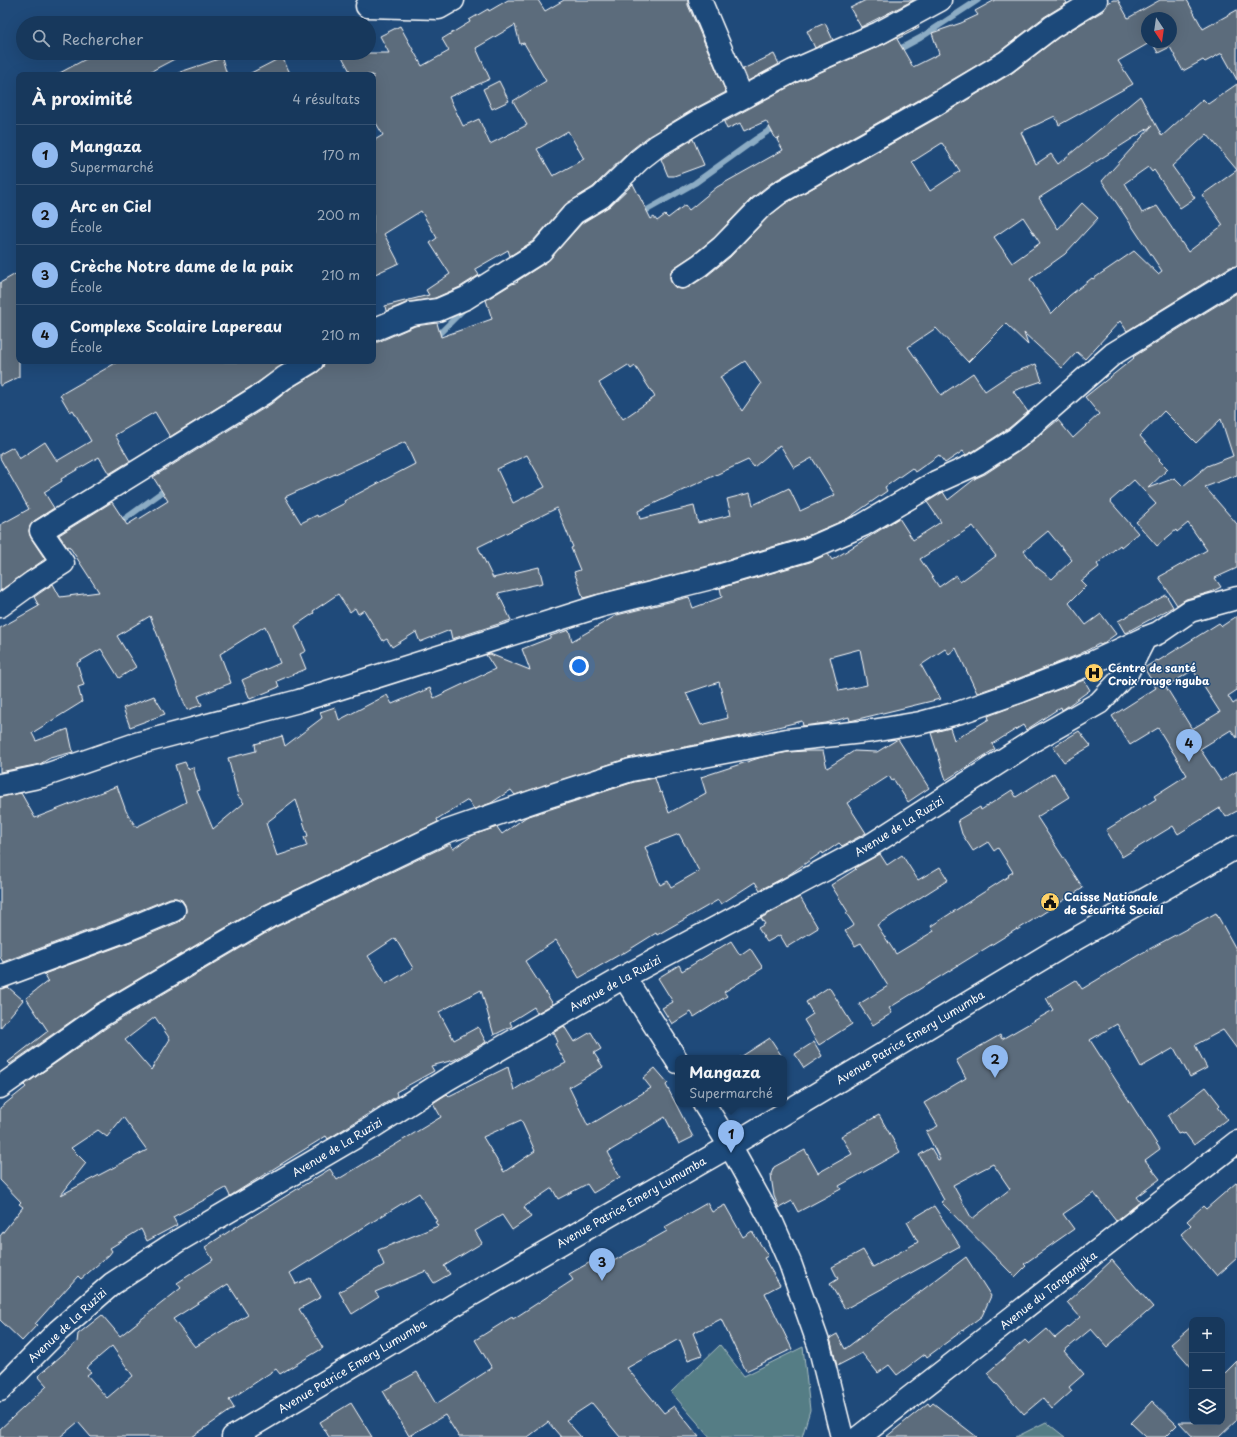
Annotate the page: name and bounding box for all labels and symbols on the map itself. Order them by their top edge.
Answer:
north arrow [1141,12,1177,48]
your location [569,656,589,676]
place label: Centre de santé Croix rouge nguba [1108,659,1210,689]
hospital icon: Centre de santé Croix rouge nguba [1083,662,1105,684]
pin: 4 [1176,729,1202,762]
street label: Avenue de La Ruzizi [851,792,947,860]
place label: Caisse Nationale de Sécurité Social [1064,888,1163,918]
public building icon: Caisse Nationale de Sécurité Social [1039,891,1061,913]
street label: Avenue de La Ruzizi [566,951,664,1015]
street label: Avenue Patrice Emery Lumumba [833,986,987,1088]
pin: 2 [982,1045,1008,1078]
street label: Avenue de La Ruzizi [289,1113,385,1181]
pin: 1 [718,1120,744,1153]
street label: Avenue Patrice Emery Lumumba [553,1152,709,1252]
street label: Avenue du Tanganyika [996,1246,1100,1333]
pin: 3 [589,1248,615,1281]
street label: Avenue de La Ruzizi [24,1284,110,1366]
street label: Avenue Patrice Emery Lumumba [275,1315,429,1417]

